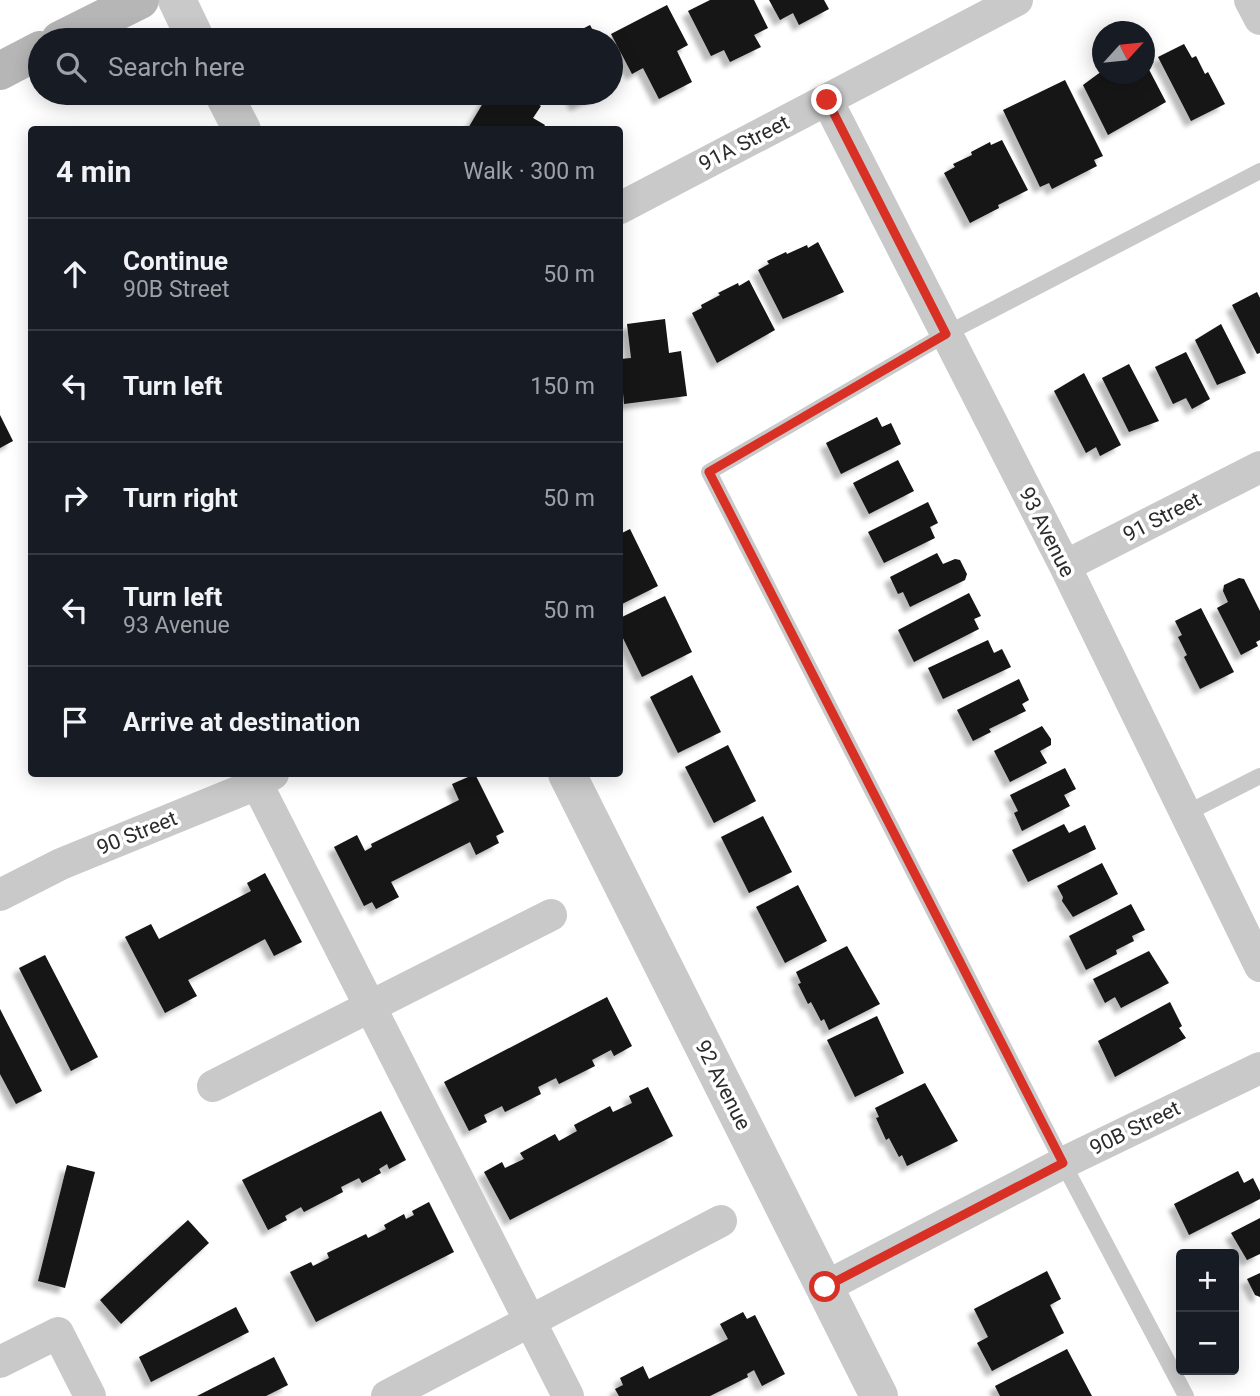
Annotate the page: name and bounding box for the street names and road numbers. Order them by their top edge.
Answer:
street label: 91A Street [695,110,793,176]
street label: 93 Avenue [1014,483,1080,581]
street label: 91 Street [1119,487,1205,547]
street label: 90 Street [93,806,181,860]
street label: 92 Avenue [690,1036,756,1134]
street label: 90B Street [1086,1096,1184,1160]

